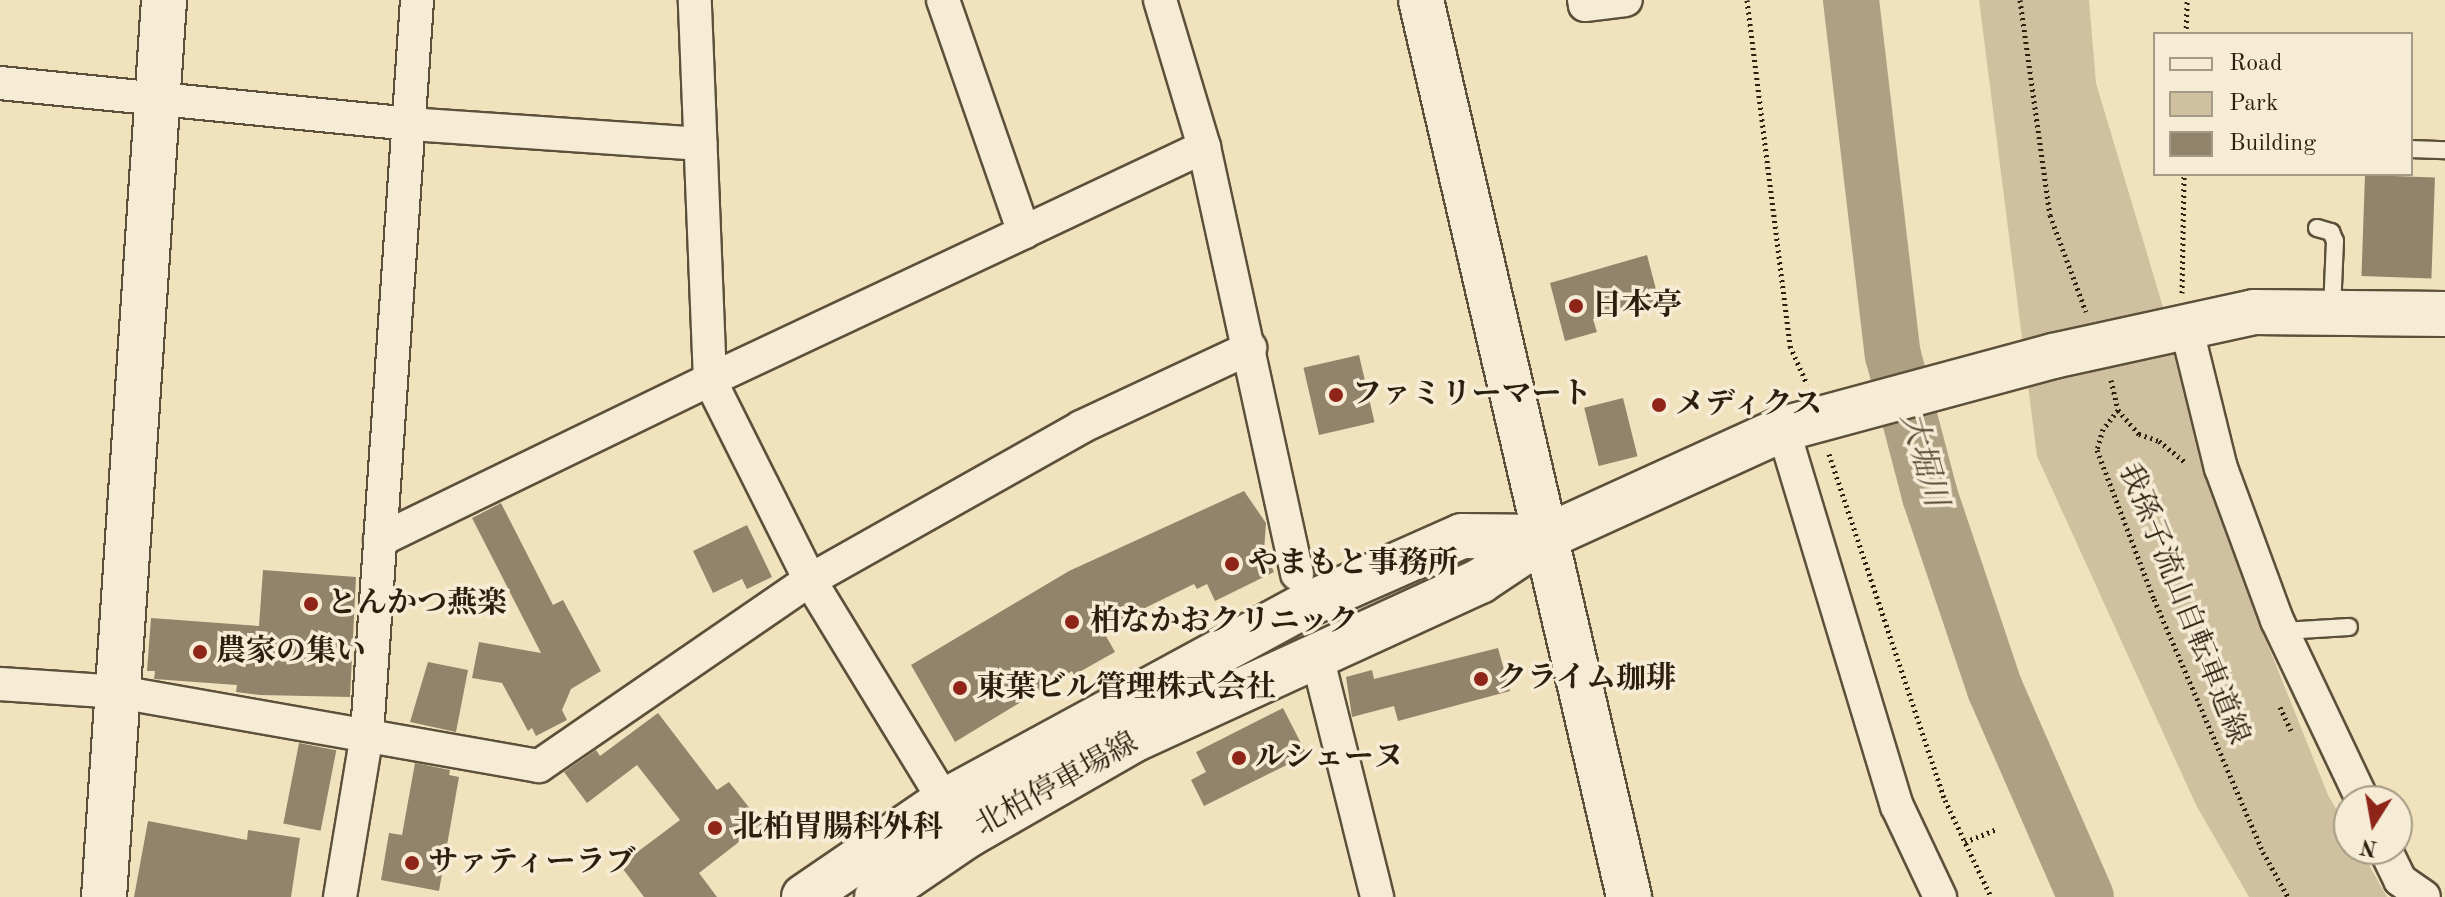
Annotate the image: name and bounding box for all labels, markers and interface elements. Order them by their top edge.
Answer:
legend [2153,32,2413,176]
text: Road [2229,52,2282,76]
text: Park [2229,92,2278,116]
text: Building [2229,132,2316,156]
place label: 日本亭 [1592,288,1682,324]
marker: 日本亭 [1567,297,1585,315]
place label: ファミリーマート [1352,377,1592,413]
marker: ファミリーマート [1327,386,1345,404]
place label: メディクス [1675,387,1825,423]
marker: メディクス [1650,396,1668,414]
water label: 大堀川 [1890,409,1954,511]
street label: 我孫子流山自転車道線 [2110,458,2256,750]
place label: やまもと事務所 [1248,546,1458,582]
marker: やまもと事務所 [1223,555,1241,573]
place label: とんかつ燕楽 [327,586,507,622]
marker: とんかつ燕楽 [302,595,320,613]
place label: 柏なかおクリニック [1090,604,1360,640]
marker: 柏なかおクリニック [1061,611,1083,633]
place label: 農家の集い [216,634,366,670]
marker: 農家の集い [191,643,209,661]
place label: クライム珈琲 [1497,661,1677,697]
place label: 東葉ビル管理株式会社 [976,670,1276,706]
marker: クライム珈琲 [1472,670,1490,688]
marker: 東葉ビル管理株式会社 [951,679,969,697]
street label: 北柏停車場線 [970,726,1144,844]
place label: ルシェーヌ [1255,740,1405,776]
marker: ルシェーヌ [1230,749,1248,767]
north arrow [2333,785,2413,865]
place label: 北柏胃腸科外科 [733,810,943,846]
marker: 北柏胃腸科外科 [704,817,726,839]
text: N [2358,834,2379,859]
place label: サァティーラブ [428,845,638,881]
marker: サァティーラブ [403,854,421,872]

